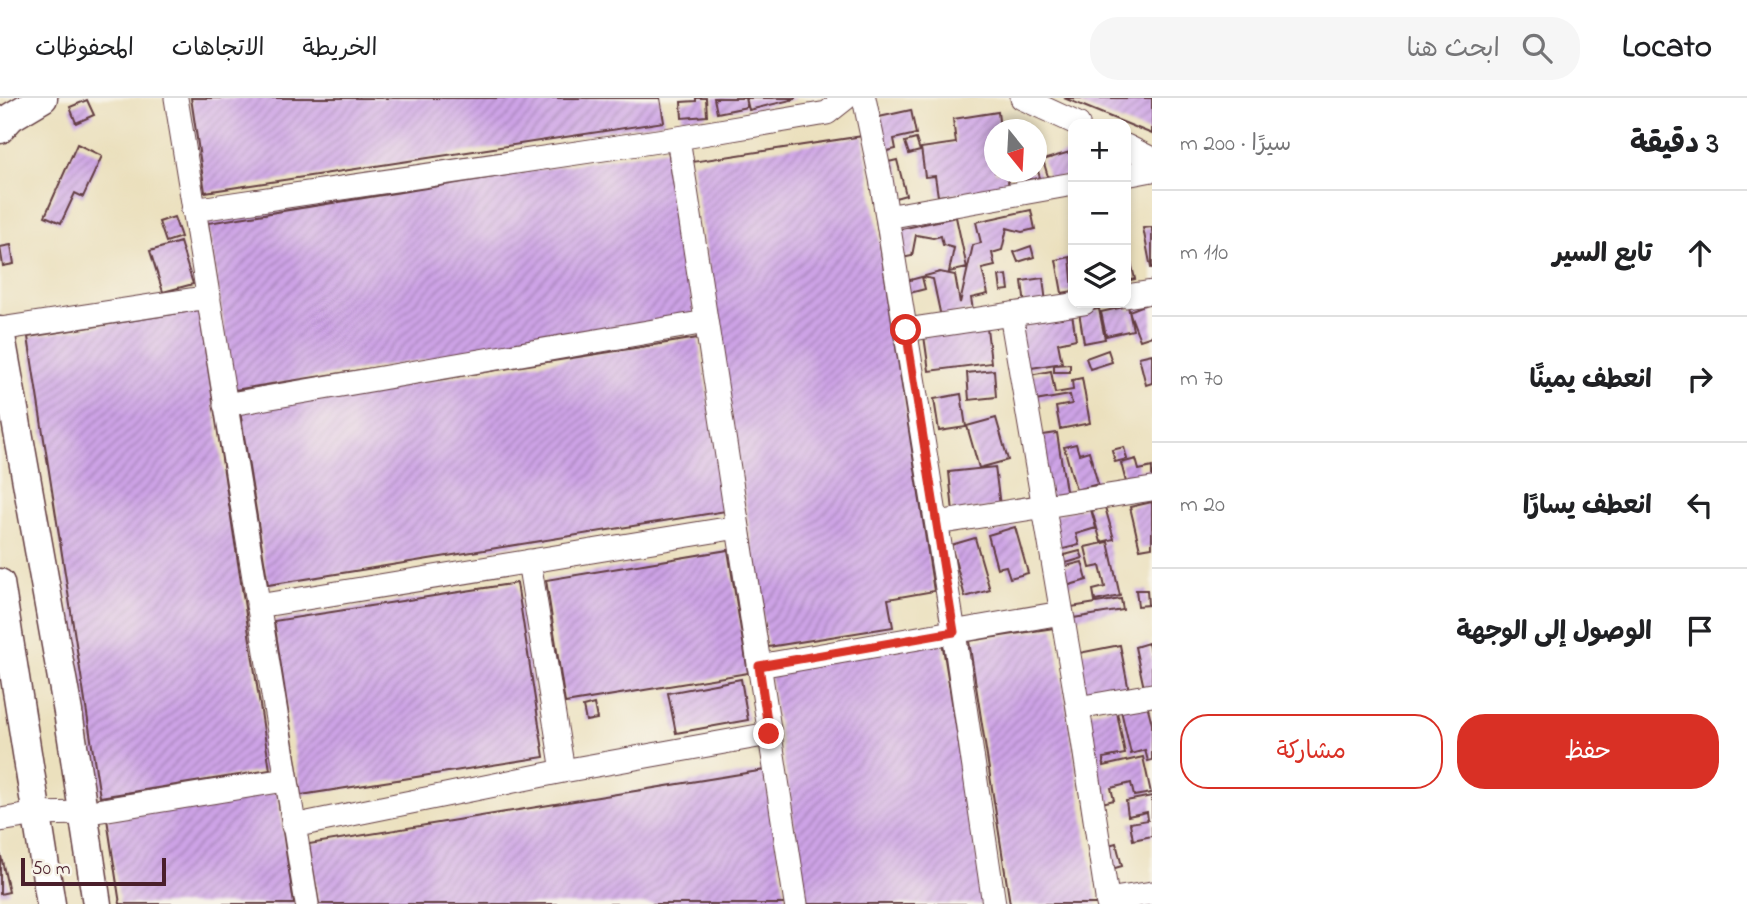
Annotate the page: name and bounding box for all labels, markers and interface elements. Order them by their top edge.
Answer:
search box [1090,17,1580,80]
text: Locato [1622,24,1712,72]
icon: search [1518,29,1556,67]
text: ابحث هنا [1406,31,1500,69]
text: المحفوظات [35,32,134,67]
text: الاتجاهات [172,32,265,67]
text: الخريطة [303,32,377,67]
north arrow [984,119,1047,182]
map controls [1068,119,1131,308]
button: + [1068,119,1131,182]
text: 3 دقيقة [1630,123,1719,167]
text: سيرًا · 200 m [1180,128,1291,161]
button: − [1068,182,1131,245]
icon: ahead [1681,234,1719,272]
text: تابع السير [1553,236,1652,274]
text: 110 m [1180,237,1228,270]
button: layers [1068,245,1131,308]
route start [890,314,921,345]
icon: right [1681,360,1719,398]
text: انعطف يمينًا [1529,362,1652,400]
text: 70 m [1180,363,1223,396]
icon: left [1681,486,1719,524]
text: انعطف يسارًا [1523,488,1652,526]
text: 20 m [1180,489,1225,522]
icon: arrive [1681,612,1719,650]
text: الوصول إلى الوجهة [1456,614,1652,652]
button: مشاركة [1180,714,1443,789]
button: حفظ [1457,714,1719,789]
route end [753,718,784,749]
scale bar [21,855,166,887]
text: 50 m [32,856,71,883]

